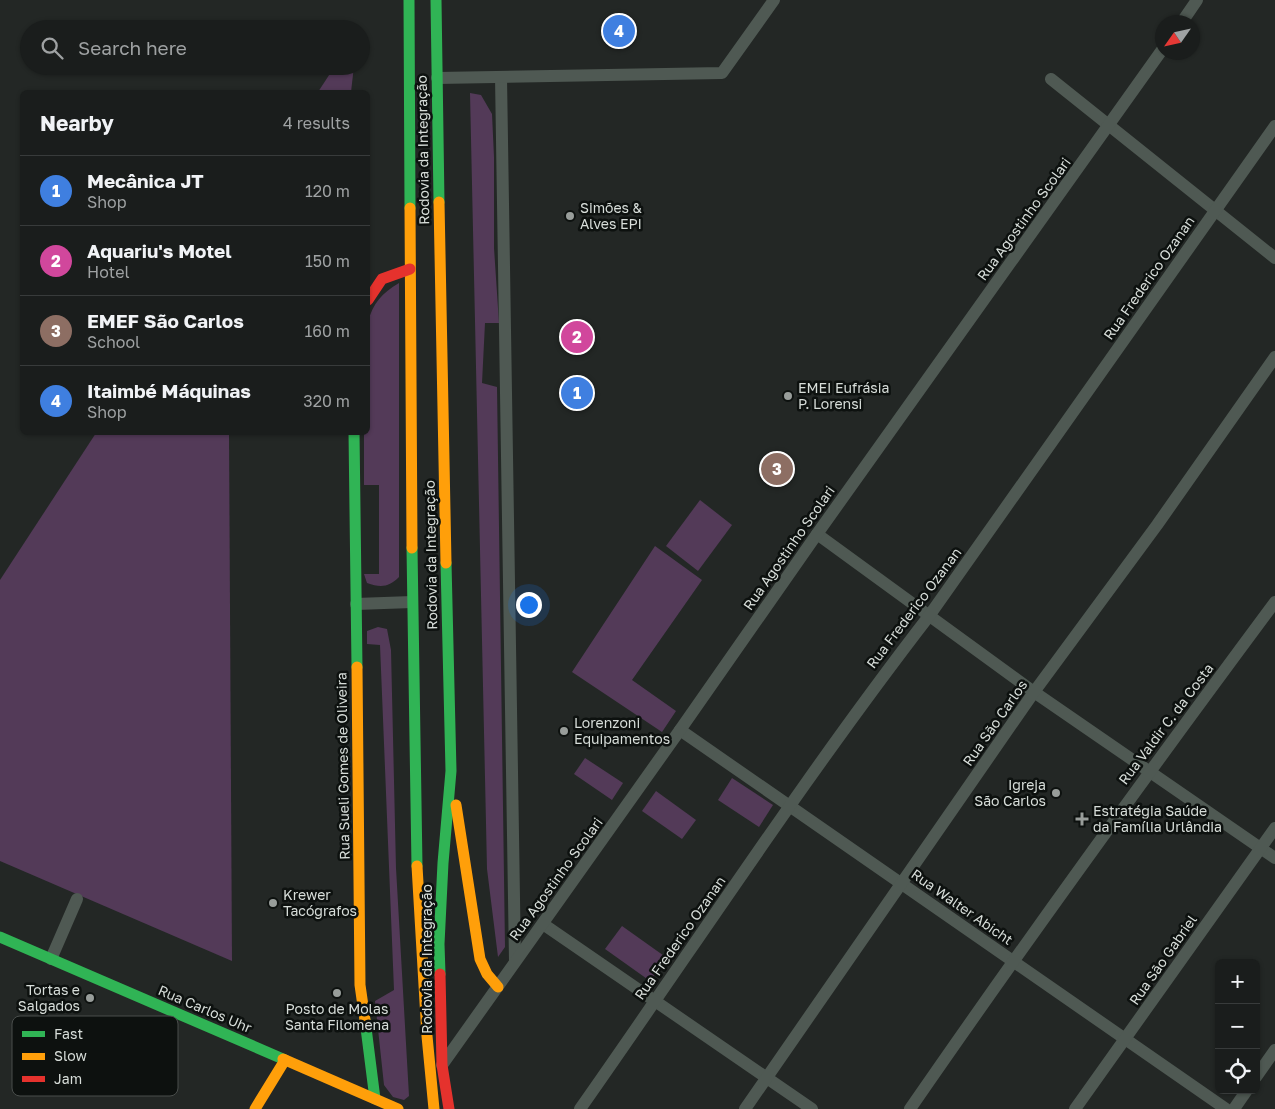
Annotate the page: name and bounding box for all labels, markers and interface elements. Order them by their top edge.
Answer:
pin: 4 [603,12,635,50]
north arrow [1155,15,1200,60]
search box [20,20,370,75]
icon: search [38,34,66,62]
text: Search here [78,36,187,59]
street label: Rodovia da Integração [413,75,432,225]
text: Nearby [40,110,114,136]
text: 4 results [283,113,350,133]
street label: Rua Agostinho Scolari [973,154,1074,284]
text: Mecânica JT [87,169,204,192]
text: 1 [52,181,60,201]
text: 120 m [305,181,350,201]
text: Shop [87,192,127,212]
place label: Simões & Alves EPI [580,199,643,232]
marker: Simões & Alves EPI [564,210,576,222]
street label: Rua Frederico Ozanan [1100,213,1198,343]
text: Aquariu's Motel [87,239,232,262]
text: 2 [51,251,61,271]
text: 150 m [305,251,350,271]
text: Hotel [87,262,130,282]
text: EMEF São Carlos [87,309,244,332]
pin: 2 [561,318,593,356]
text: 3 [51,321,61,341]
text: 160 m [304,321,350,341]
text: School [87,332,140,352]
pin: 1 [561,374,593,412]
text: Itaimbé Máquinas [87,379,251,402]
place label: EMEI Eufrásia P. Lorensi [798,379,889,412]
marker: EMEI Eufrásia P. Lorensi [782,390,794,402]
text: 4 [51,391,61,411]
text: 320 m [303,391,350,411]
text: Shop [87,402,127,422]
pin: 3 [761,450,793,488]
street label: Rodovia da Integração [421,480,440,630]
street label: Rua Agostinho Scolari [739,482,838,613]
street label: Rua Frederico Ozanan [863,544,965,671]
your location [516,592,542,618]
street label: Rua Valdir C. da Costa [1115,660,1217,788]
street label: Rua Sueli Gomes de Oliveira [332,672,353,860]
street label: Rua São Carlos [959,676,1031,769]
place label: Lorenzoni Equipamentos [574,714,670,747]
marker: Lorenzoni Equipamentos [558,725,570,737]
place label: Igreja São Carlos [974,776,1046,809]
marker: Igreja São Carlos [1050,787,1062,799]
place label: Estratégia Saúde da Família Urlândia [1093,802,1222,835]
marker: Estratégia Saúde da Família Urlândia [1075,812,1089,826]
street label: Rua Agostinho Scolari [505,814,606,944]
street label: Rua Walter Abicht [908,865,1016,948]
street label: Rua Frederico Ozanan [631,873,729,1003]
street label: Rodovia da Integração [418,884,435,1034]
place label: Krewer Tacógrafos [283,886,357,919]
marker: Krewer Tacógrafos [267,897,279,909]
street label: Rua São Gabriel [1125,911,1200,1008]
map controls [1215,959,1260,1094]
button: + [1215,959,1260,1004]
place label: Tortas e Salgados [18,981,80,1014]
street label: Rua Carlos Uhr [156,981,255,1036]
marker: Posto de Molas Santa Filomena [331,987,343,999]
marker: Tortas e Salgados [84,992,96,1004]
place label: Posto de Molas Santa Filomena [285,1000,389,1033]
button: − [1215,1004,1260,1049]
legend [12,1016,178,1096]
text: Fast [54,1025,83,1042]
text: Slow [54,1047,87,1064]
button: locate [1215,1049,1260,1094]
text: Jam [54,1070,82,1087]

